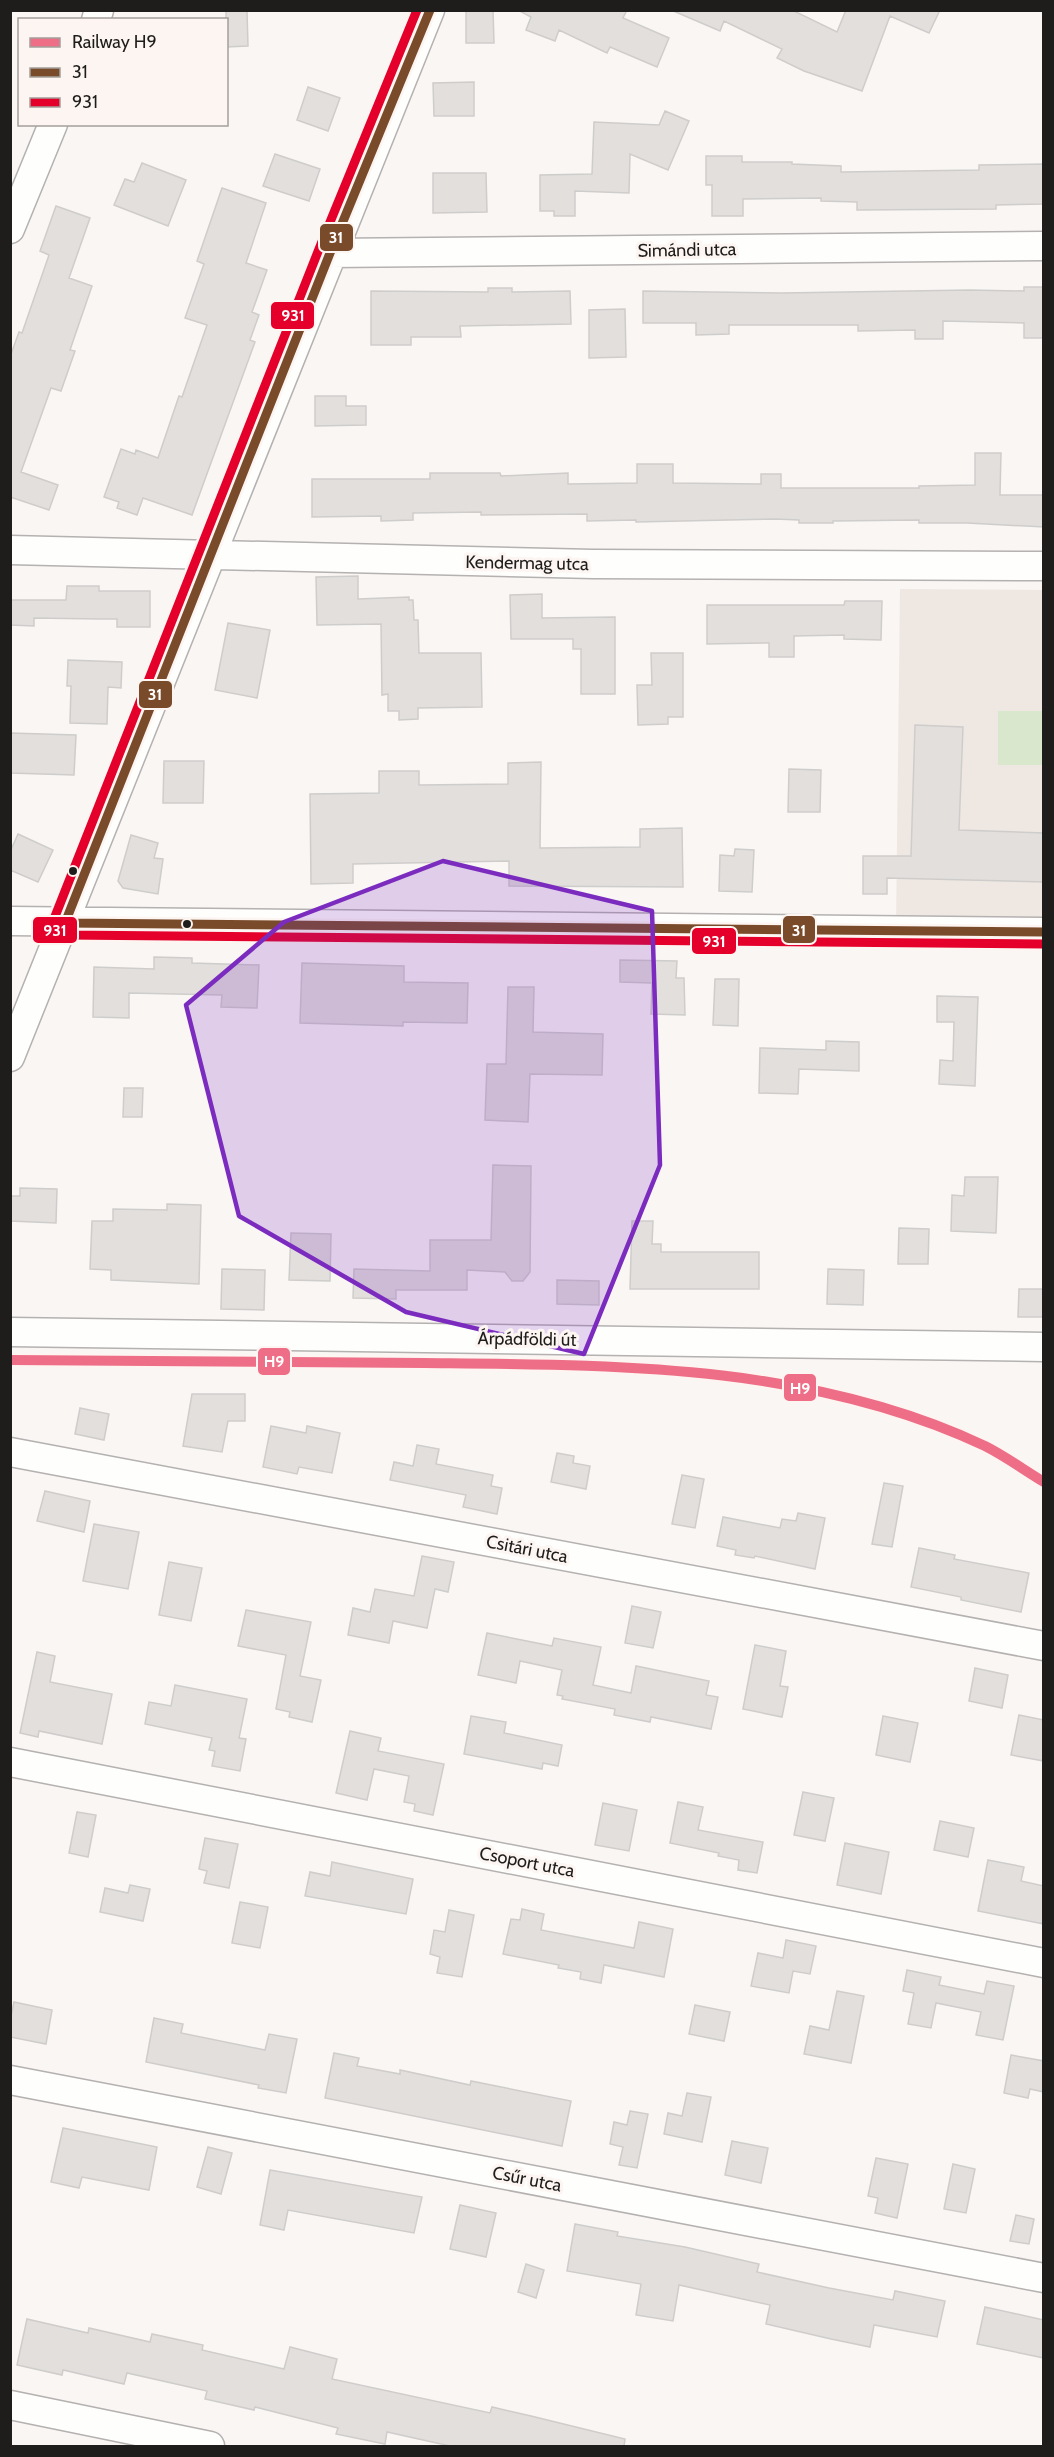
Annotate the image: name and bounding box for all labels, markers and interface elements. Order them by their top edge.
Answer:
legend [18,18,228,126]
text: Railway H9 [72,31,157,53]
text: 31 [72,61,88,83]
text: 931 [72,91,98,113]
line badge: 31 [319,223,354,252]
text: 31 [329,228,343,247]
street label: Simándi utca [637,238,737,262]
line badge: 931 [270,301,315,330]
text: 931 [281,306,305,325]
street label: Kendermag utca [465,551,589,575]
line badge: 31 [138,680,173,709]
text: 31 [148,685,162,704]
unlabelled marker [67,865,79,877]
line badge: 31 [782,915,816,944]
line badge: 931 [32,916,78,944]
unlabelled marker [181,918,193,930]
text: 931 [43,921,67,940]
text: 31 [792,921,806,940]
line badge: 931 [691,927,737,955]
text: 931 [702,932,726,951]
street label: Árpádföldi út [478,1327,576,1351]
line badge: H9 [257,1347,291,1376]
text: H9 [264,1352,284,1371]
line badge: H9 [783,1373,817,1402]
text: H9 [790,1379,810,1398]
street label: Csitári utca [484,1530,570,1568]
street label: Csoport utca [478,1842,577,1882]
street label: Csűr utca [491,2162,564,2197]

